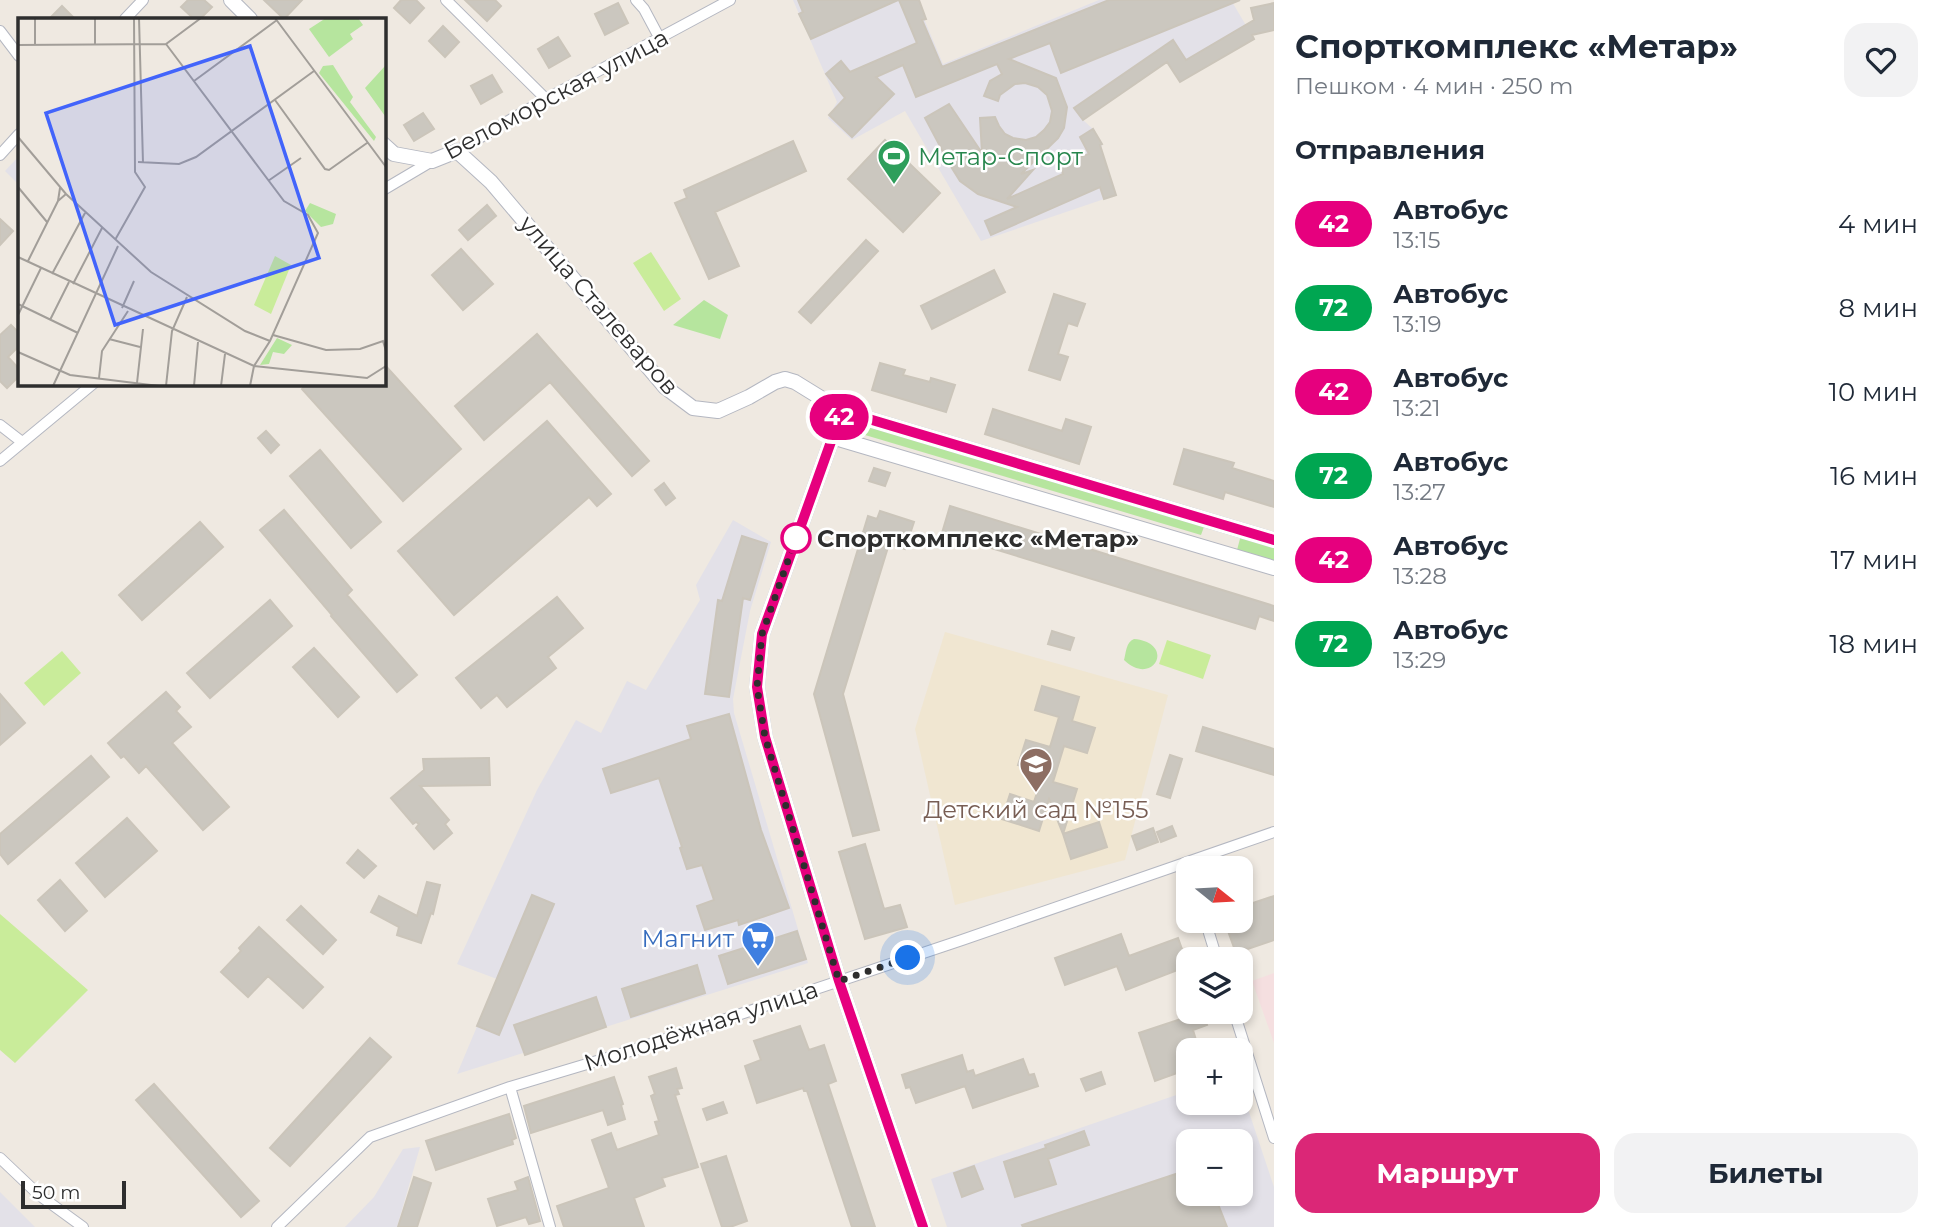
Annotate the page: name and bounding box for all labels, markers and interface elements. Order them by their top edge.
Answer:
inset map [18,18,385,385]
street label: Беломорская улица [439,22,673,166]
button: heart [1844,23,1918,97]
text: Спорткомплекс «Метар» [1295,26,1738,66]
text: Пешком · 4 мин · 250 m [1295,72,1573,100]
text: Отправления [1295,134,1485,166]
sports icon: Метар-Спорт [875,137,913,186]
place label: Метар-Спорт [918,142,1083,171]
text: Автобус [1393,194,1508,226]
text: 4 мин [1838,208,1918,240]
street label: улица Сталеваров [513,209,685,401]
text: 42 [1318,209,1349,238]
text: 13:15 [1393,226,1440,254]
text: Автобус [1393,278,1508,310]
text: 8 мин [1839,292,1918,324]
text: 72 [1319,293,1348,322]
text: 13:19 [1393,310,1441,338]
text: Автобус [1393,362,1508,394]
text: 10 мин [1829,376,1918,408]
text: 42 [1318,377,1349,406]
line badge: 42 [808,394,870,440]
text: 13:21 [1393,394,1441,422]
text: 42 [824,402,854,431]
text: Автобус [1393,446,1508,478]
text: 16 мин [1830,460,1918,492]
text: 72 [1319,461,1348,490]
text: 13:27 [1393,478,1446,506]
marker: Спорткомплекс «Метар» [781,523,811,553]
place label: Спорткомплекс «Метар» [817,524,1139,553]
text: Автобус [1393,530,1508,562]
text: 17 мин [1831,544,1918,576]
text: 42 [1318,545,1349,574]
text: 13:28 [1393,562,1447,590]
text: Автобус [1393,614,1508,646]
text: 18 мин [1829,628,1918,660]
text: 72 [1319,629,1348,658]
text: 13:29 [1393,646,1446,674]
school or university icon: Детский сад №155 [1017,745,1055,794]
place label: Детский сад №155 [923,795,1149,824]
north arrow [1176,856,1253,933]
map controls [1176,856,1253,1206]
supermarket icon: Магнит [739,919,777,968]
place label: Магнит [641,924,735,953]
your location [890,940,925,975]
button: layers [1176,947,1253,1024]
street label: Молодёжная улица [580,974,822,1078]
button: + [1176,1038,1253,1115]
button: − [1176,1129,1253,1206]
button: Маршрут [1295,1133,1600,1213]
button: Билеты [1614,1133,1918,1213]
scale bar [21,1178,126,1210]
text: 50 m [32,1181,80,1204]

